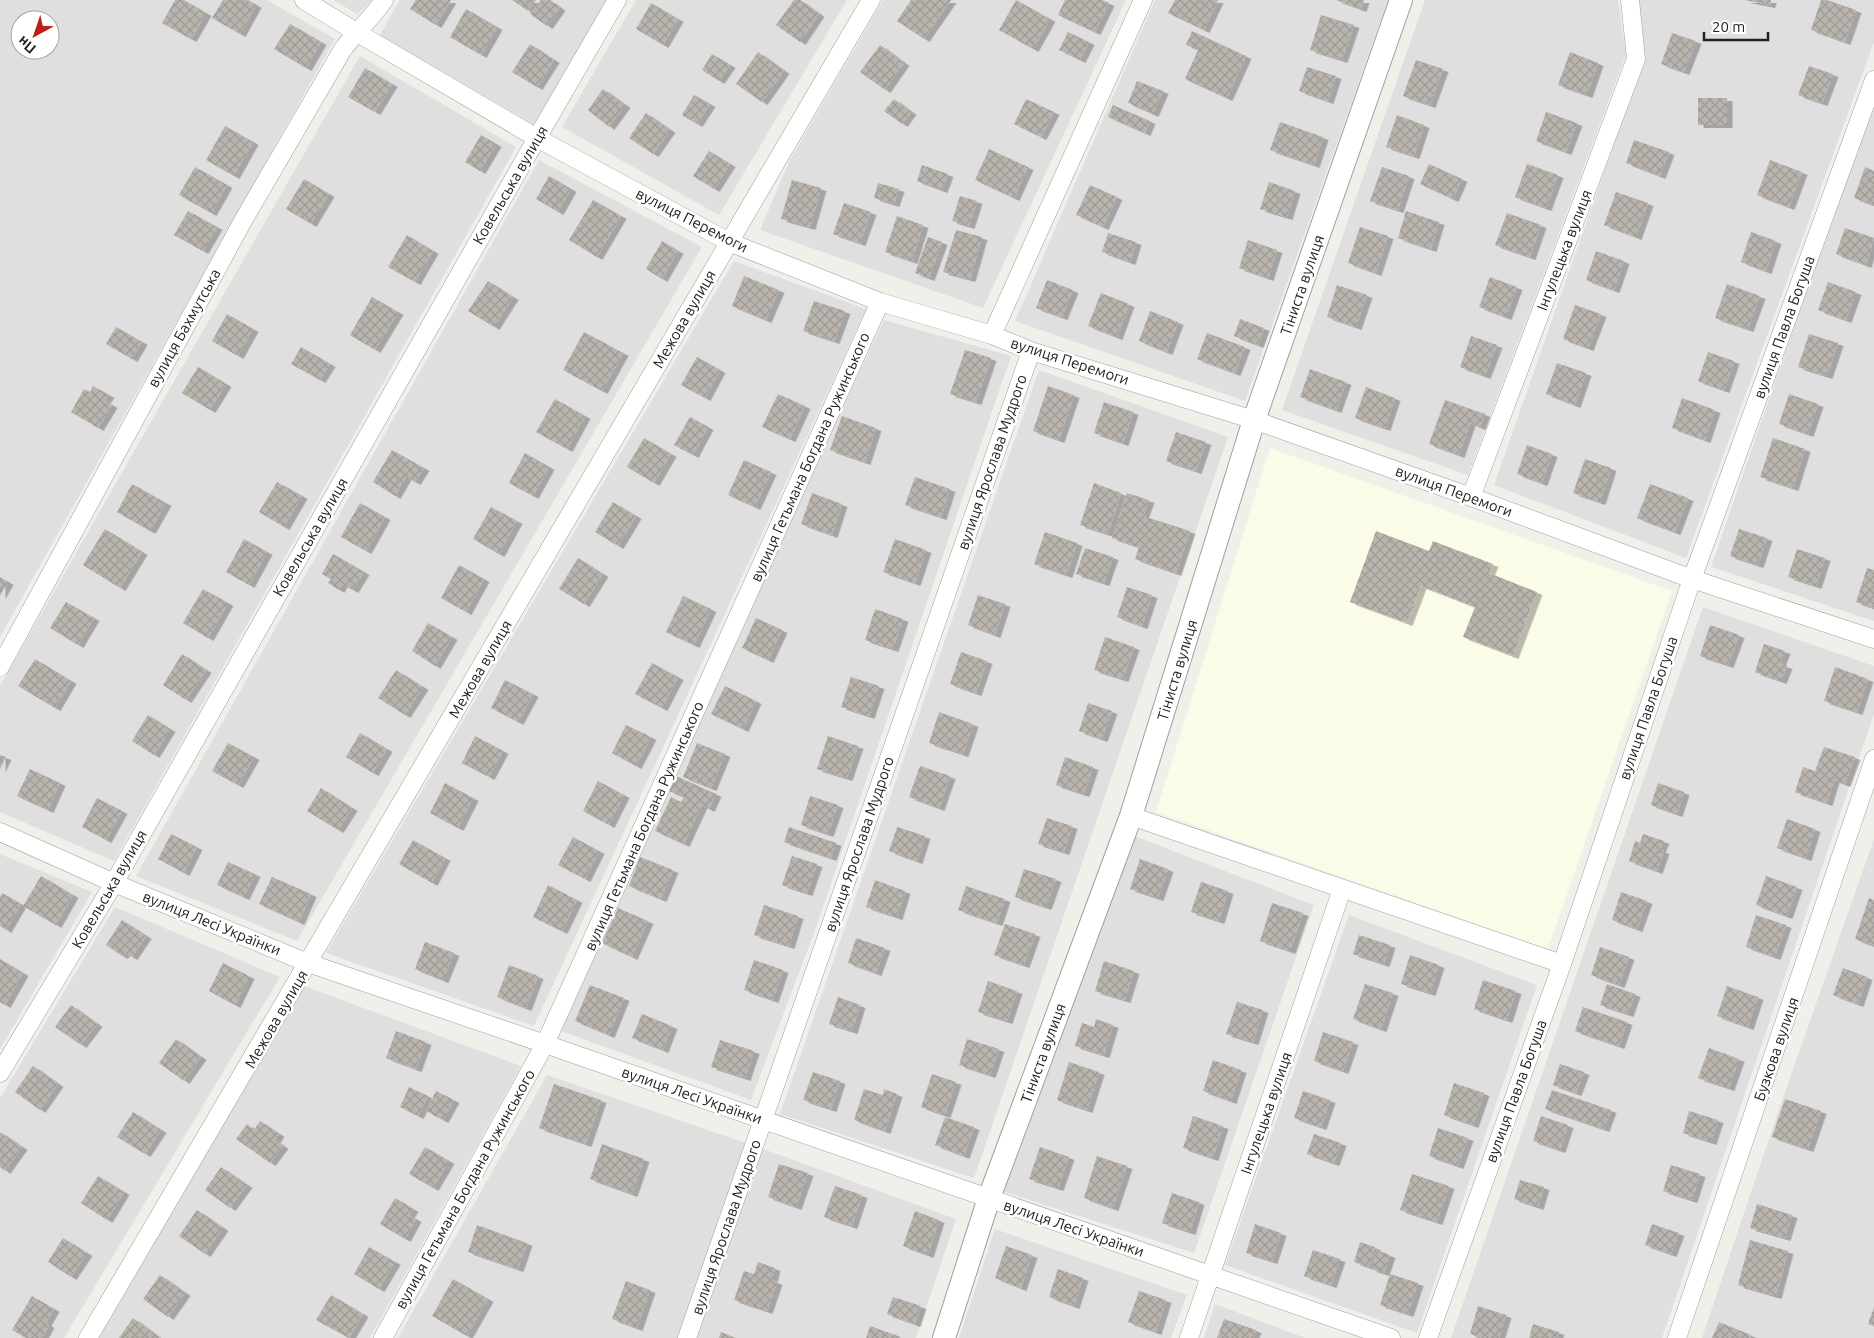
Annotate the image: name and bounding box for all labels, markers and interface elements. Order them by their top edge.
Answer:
north arrow [10,10,60,60]
scale bar [1704,10,1768,42]
text: 20 m [1712,18,1745,35]
text: Пн [14,33,39,57]
street label: Ковельська вулиця [469,123,551,247]
street label: вулиця Перемоги [633,184,751,256]
street label: Інгулецька вулиця [1533,187,1595,313]
street label: Тіниста вулиця [1277,233,1327,337]
street label: вулиця Павла Богуша [1750,253,1818,401]
street label: вулиця Бахмутська [144,266,224,390]
street label: Межова вулиця [649,267,719,371]
street label: вулиця Гетьмана Богдана Ружинського [747,330,873,584]
street label: вулиця Перемоги [1009,334,1131,388]
street label: вулиця Ярослава Мудрого [954,372,1030,552]
street label: вулиця Перемоги [1393,462,1515,520]
street label: Ковельська вулиця [269,475,351,599]
street label: Межова вулиця [445,617,515,721]
street label: Тіниста вулиця [1154,617,1200,723]
street label: вулиця Павла Богуша [1615,634,1681,782]
street label: вулиця Гетьмана Богдана Ружинського [581,699,707,953]
street label: вулиця Ярослава Мудрого [821,754,897,934]
street label: Ковельська вулиця [68,827,150,951]
street label: вулиця Лесі Українки [140,888,284,958]
street label: Межова вулиця [241,967,311,1071]
street label: Бузкова вулиця [1750,995,1802,1103]
street label: Тіниста вулиця [1017,1001,1069,1105]
street label: вулиця Павла Богуша [1482,1017,1550,1165]
street label: Інгулецька вулиця [1237,1050,1295,1176]
street label: вулиця Лесі Українки [620,1063,764,1127]
street label: вулиця Гетьмана Богдана Ружинського [392,1066,538,1312]
street label: вулиця Ярослава Мудрого [688,1137,764,1317]
street label: вулиця Лесі Українки [1002,1196,1146,1260]

